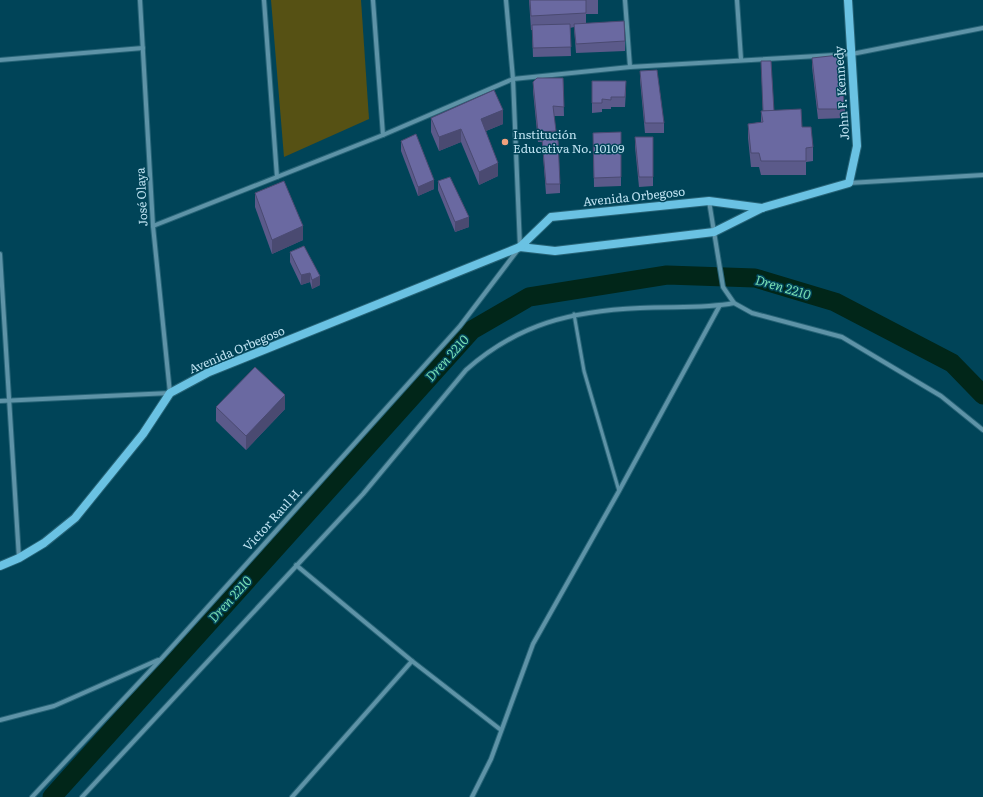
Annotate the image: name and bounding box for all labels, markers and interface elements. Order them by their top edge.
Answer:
street label: John F. Kennedy [829,45,853,141]
place label: Institución Educativa No. 10109 [513,125,624,157]
marker: Institución Educativa No. 10109 [500,137,510,147]
street label: José Olaya [130,167,152,227]
street label: Avenida Orbegoso [582,182,686,210]
water label: Dren 2210 [753,270,814,304]
street label: Avenida Orbegoso [186,321,287,377]
water label: Dren 2210 [420,330,473,385]
street label: Victor Raul H. [238,482,306,555]
water label: Dren 2210 [203,571,256,626]

